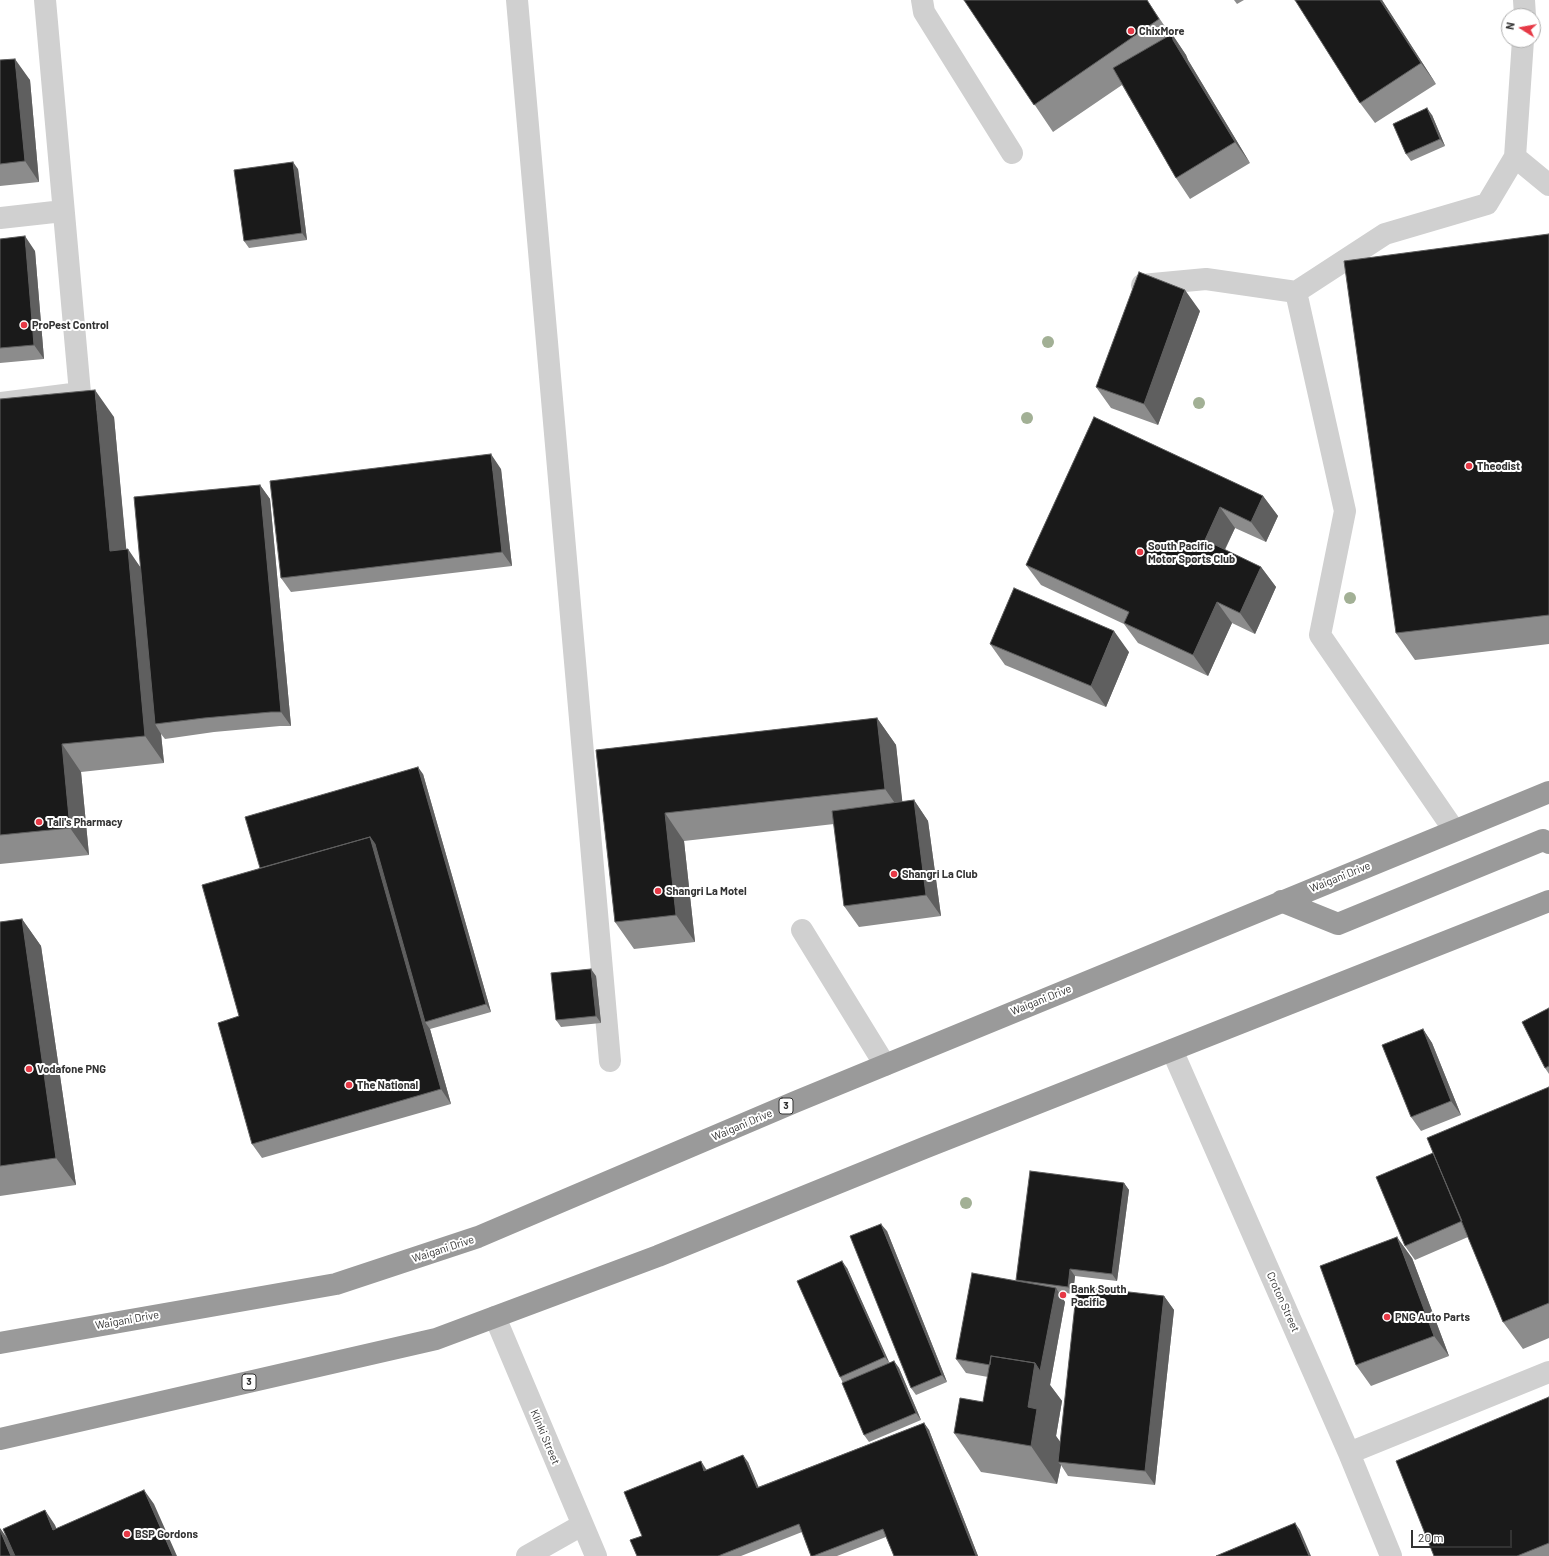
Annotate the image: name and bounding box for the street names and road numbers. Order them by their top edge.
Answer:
street label: Waigani Drive [1308,859,1372,895]
street label: Waigani Drive [1009,982,1073,1018]
road number: 3 [779,1098,793,1114]
street label: Waigani Drive [710,1106,774,1144]
street label: Waigani Drive [410,1233,476,1265]
street label: Croton Street [1264,1270,1302,1334]
street label: Waigani Drive [94,1308,160,1332]
road number: 3 [242,1374,256,1390]
street label: Klinki Street [527,1407,563,1467]

